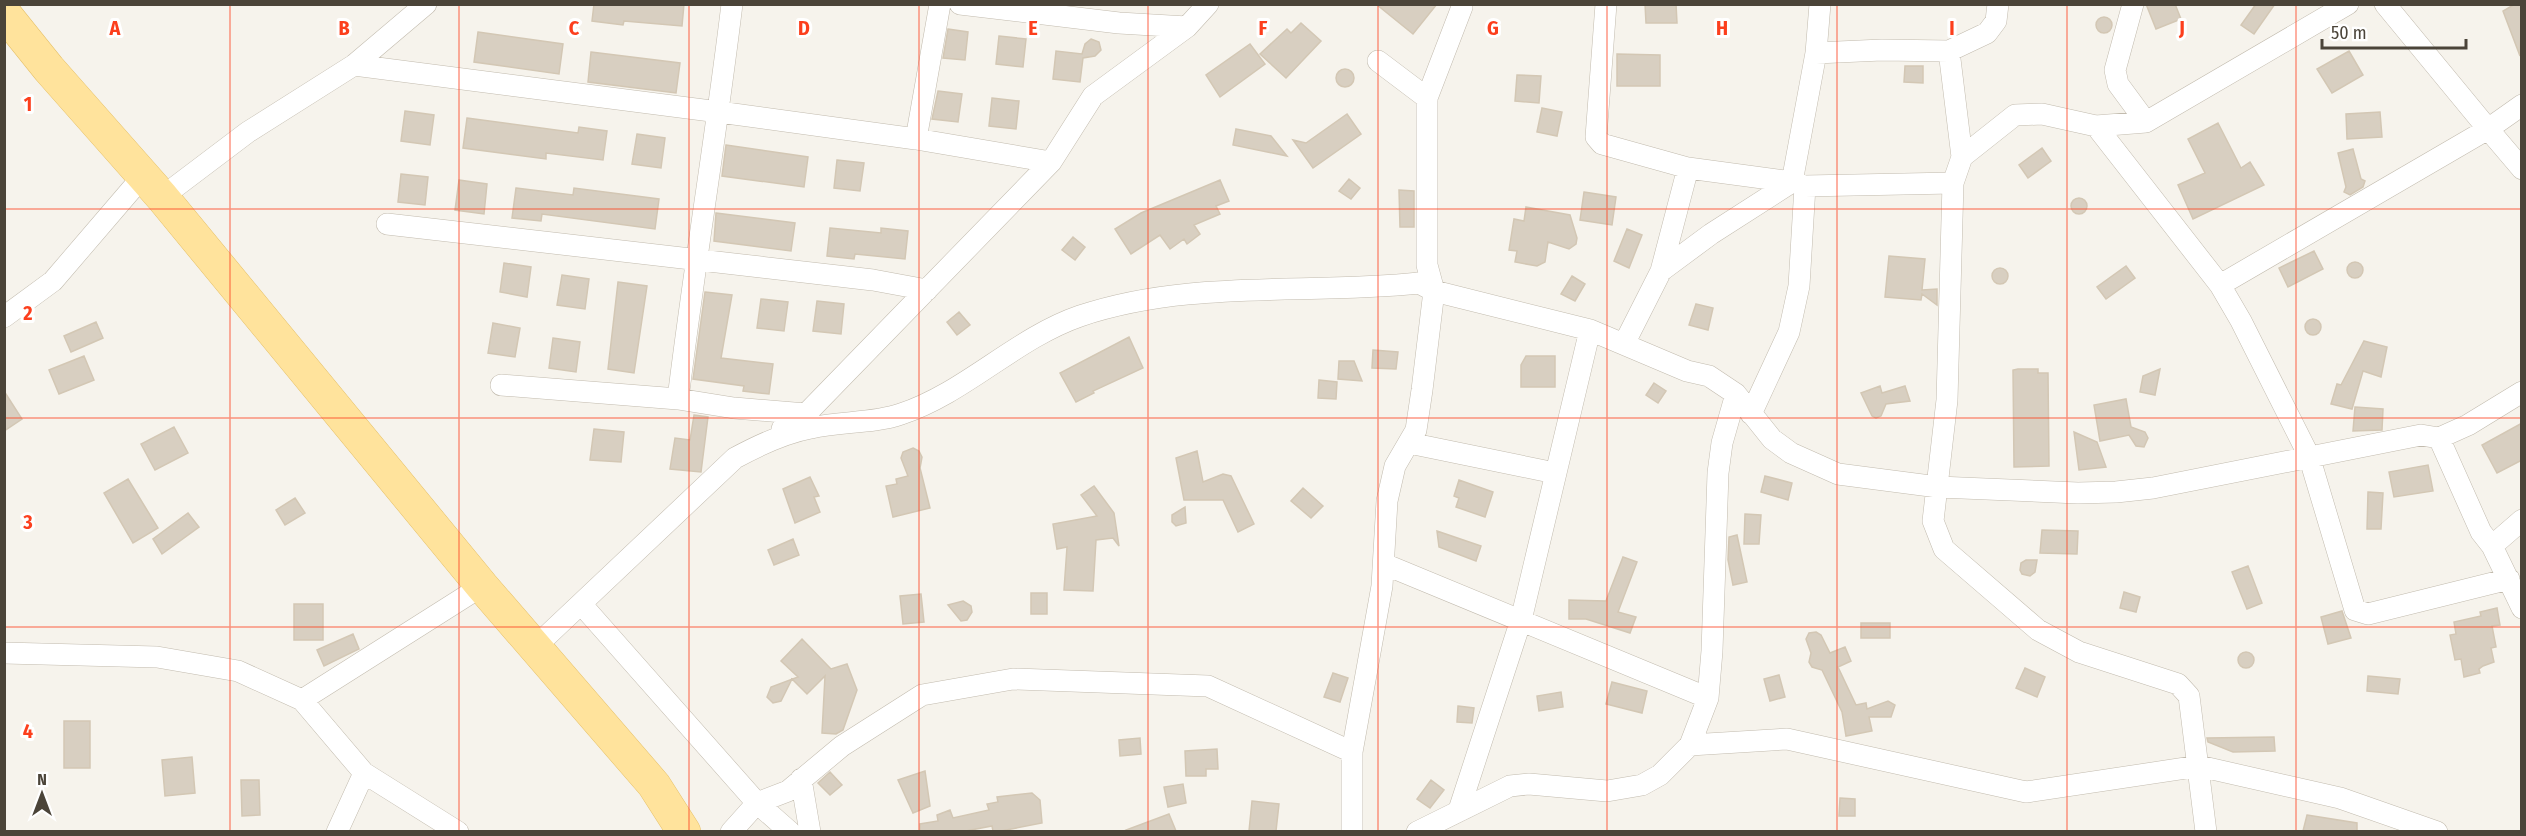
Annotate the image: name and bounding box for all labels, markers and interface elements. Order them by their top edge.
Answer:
scale bar [2322,12,2466,50]
text: A [109,16,122,40]
text: B [338,16,350,40]
text: C [569,16,580,40]
text: D [798,16,810,40]
text: E [1028,16,1038,40]
text: F [1259,16,1268,40]
text: G [1487,16,1499,40]
text: H [1716,16,1728,40]
text: I [1949,16,1955,40]
text: J [2178,16,2185,40]
text: 50 m [2331,22,2367,44]
text: 1 [24,92,32,116]
text: 2 [22,301,33,325]
text: 3 [22,510,33,534]
text: 4 [23,719,33,743]
north arrow [12,764,72,824]
text: N [37,770,47,789]

